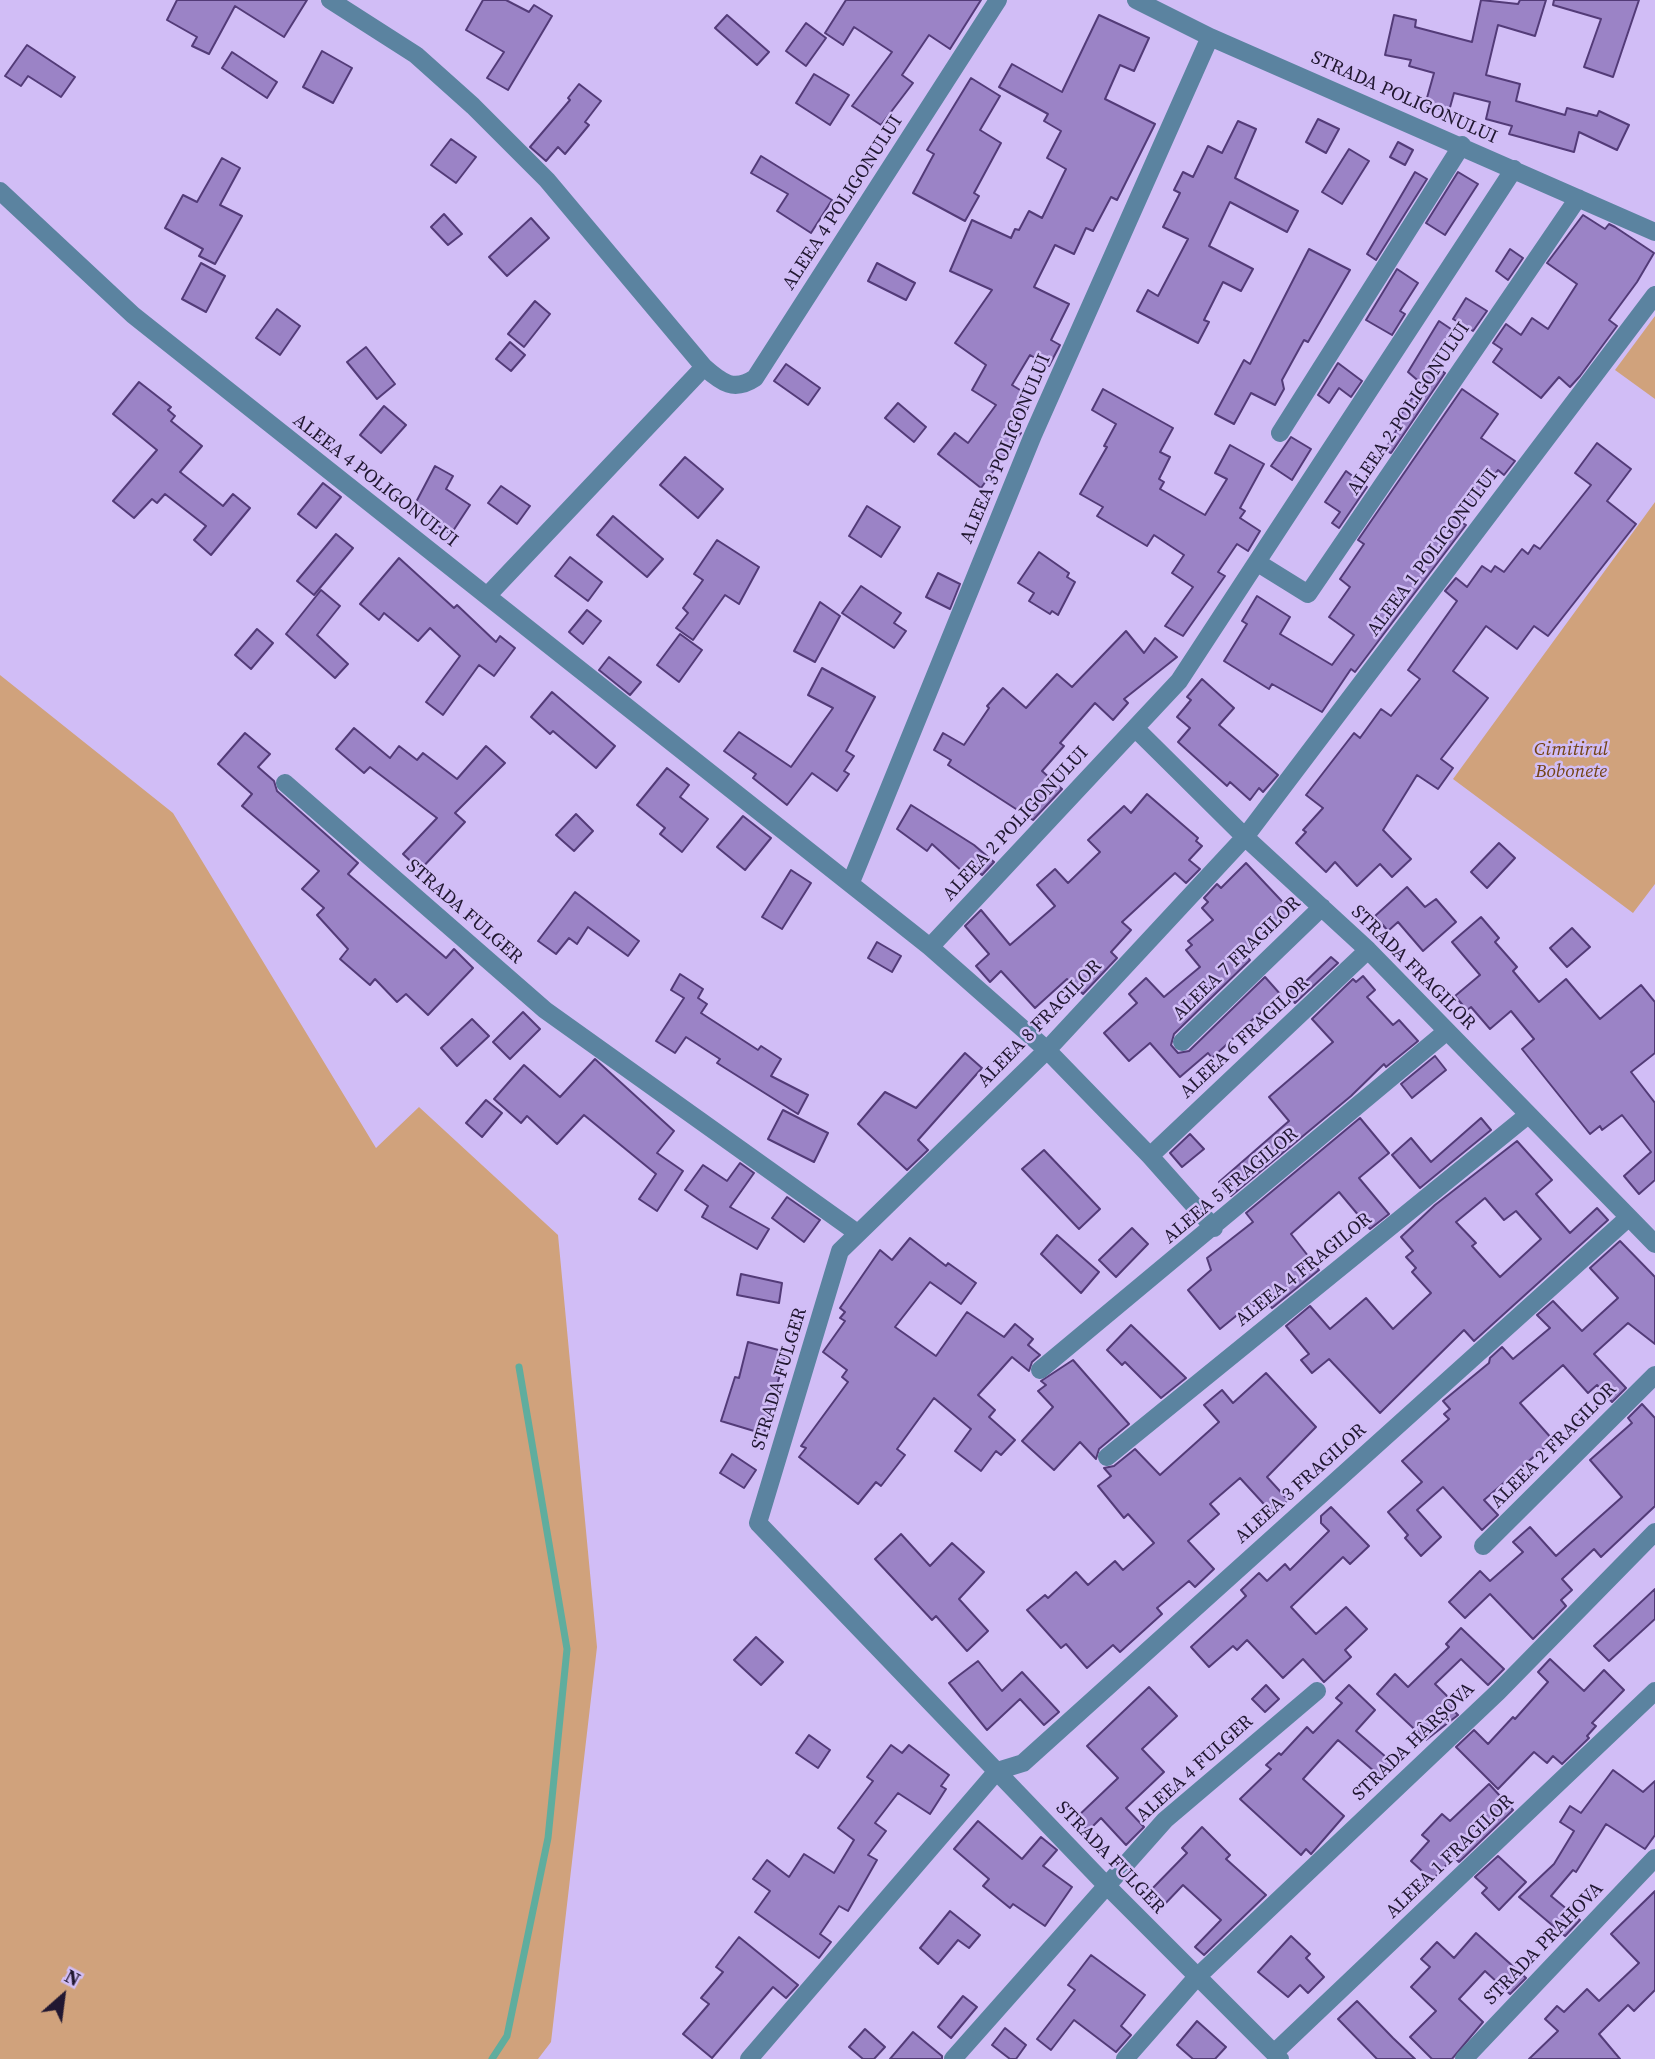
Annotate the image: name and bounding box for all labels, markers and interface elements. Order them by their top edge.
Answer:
street label: STRADA POLIGONULUI [1307,47,1501,149]
street label: ALEEA 4 POLIGONULUI [778,112,908,294]
street label: ALEEA 2 POLIGONULUI [1343,318,1475,500]
street label: ALEEA 3 POLIGONULUI [956,351,1056,547]
street label: ALEEA 4 POLIGONULUI [288,409,462,553]
street label: ALEEA 1 POLIGONULUI [1363,465,1503,641]
park label: Cimitirul Bobonete [1534,739,1608,783]
street label: ALEEA 2 POLIGONULUI [938,742,1094,906]
street label: STRADA FULGER [401,855,527,969]
street label: ALEEA 7 FRAGILOR [1168,892,1306,1026]
street label: STRADA FRAGILOR [1346,901,1480,1035]
street label: ALEEA 8 FRAGILOR [973,955,1107,1093]
street label: ALEEA 6 FRAGILOR [1176,972,1314,1104]
street label: ALEEA 5 FRAGILOR [1159,1123,1303,1249]
street label: ALEEA 4 FRAGILOR [1231,1208,1377,1332]
street label: STRADA FULGER [748,1305,812,1453]
street label: ALEEA 2 FRAGILOR [1486,1378,1622,1514]
street label: ALEEA 3 FRAGILOR [1231,1419,1371,1549]
street label: STRADA HÂRȘOVA [1348,1678,1480,1806]
street label: ALEEA 4 FULGER [1132,1711,1258,1827]
street label: ALEEA 1 FRAGILOR [1381,1790,1519,1924]
street label: STRADA FULGER [1051,1797,1169,1919]
street label: STRADA PRAHOVA [1480,1878,1608,2010]
north arrow [28,1961,98,2031]
text: N [61,1963,85,1992]

